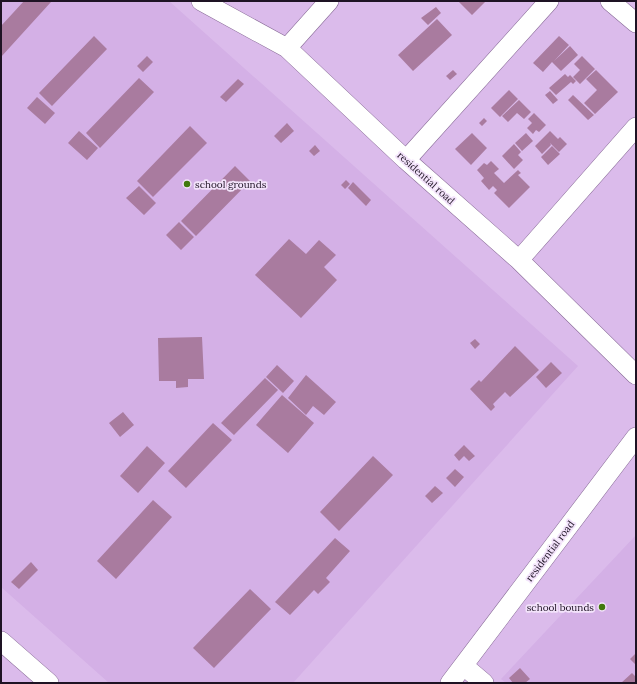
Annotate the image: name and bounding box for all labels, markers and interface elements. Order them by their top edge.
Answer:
street label: residential road [395,149,457,207]
place label: school grounds [195,178,267,191]
marker: school grounds [182,179,192,189]
street label: residential road [523,518,577,584]
place label: school bounds [527,601,594,614]
marker: school bounds [597,602,607,612]

